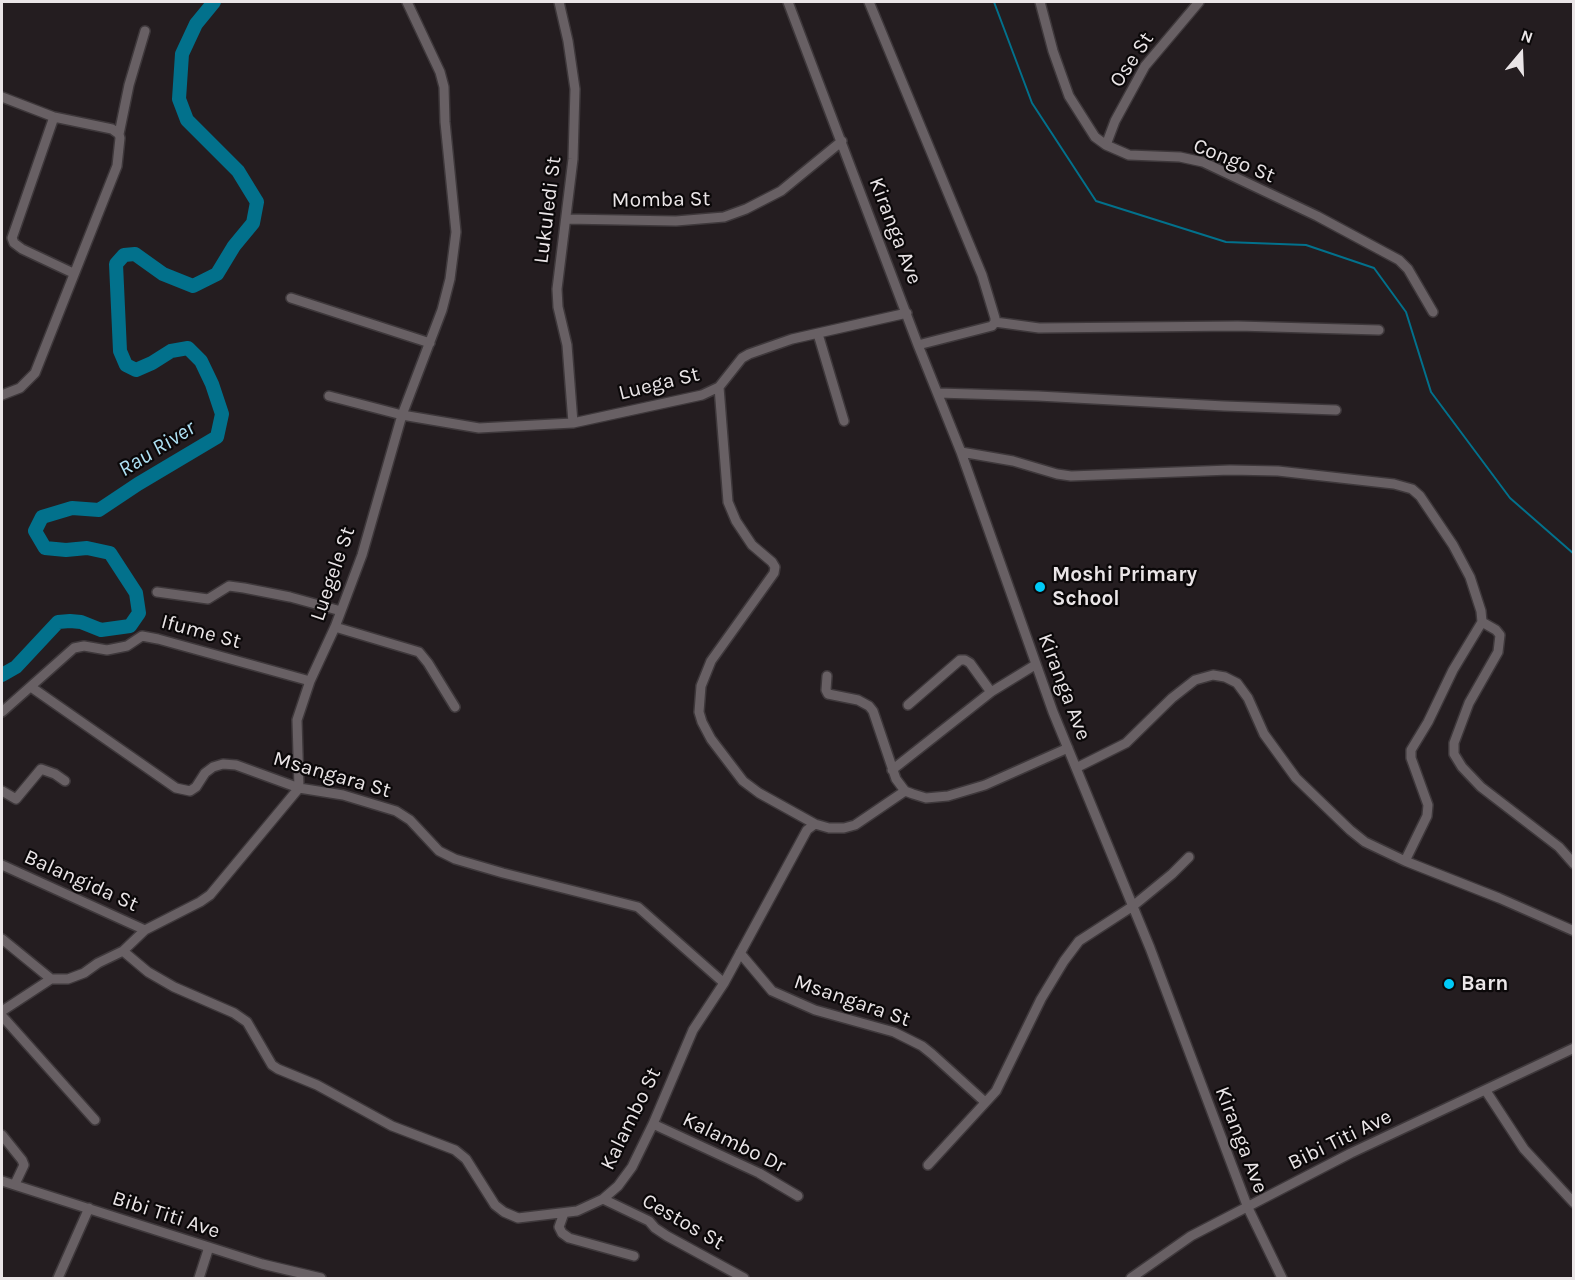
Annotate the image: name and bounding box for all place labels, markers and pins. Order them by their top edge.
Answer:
place label: Moshi Primary School [1052,562,1197,612]
marker: Moshi Primary School [1033,580,1047,594]
place label: Barn [1461,971,1508,997]
marker: Barn [1442,977,1456,991]

